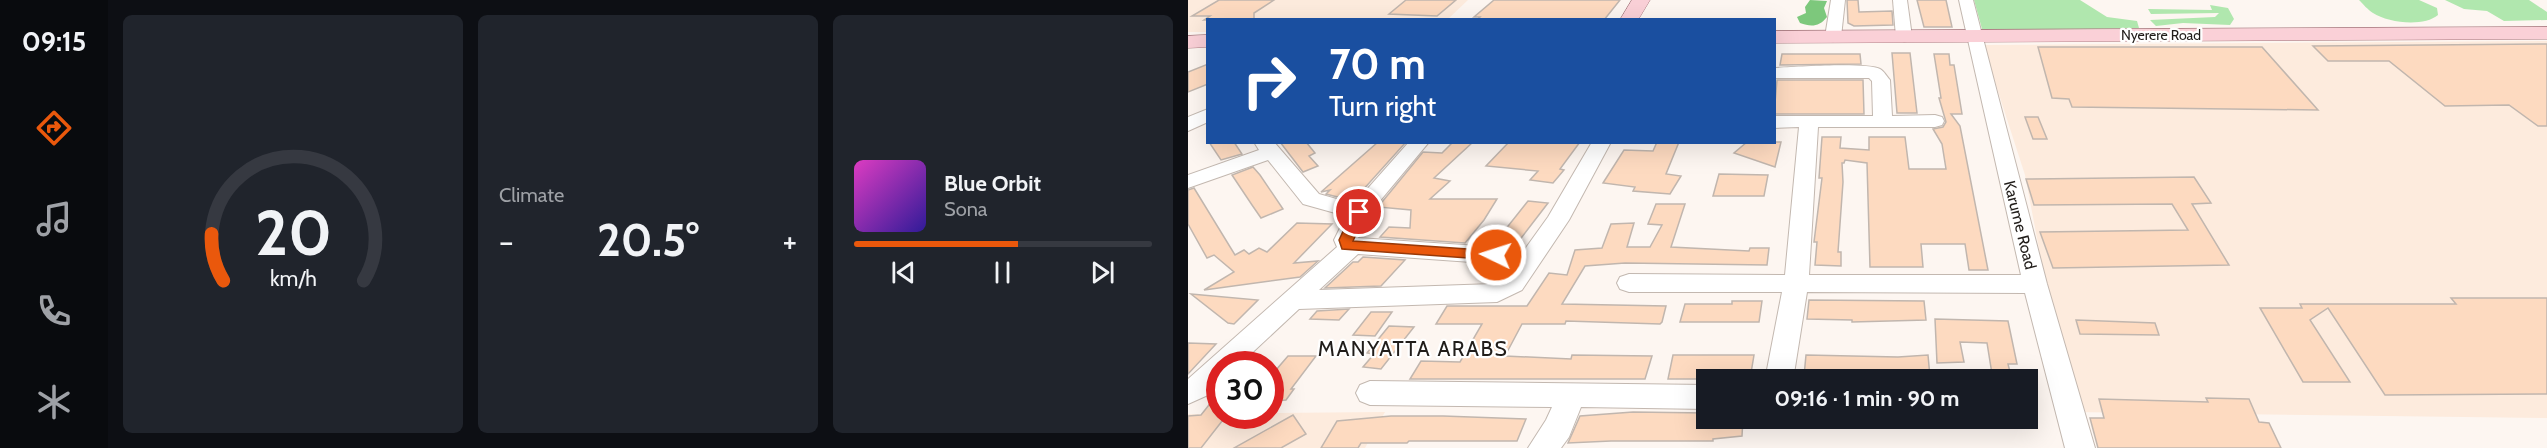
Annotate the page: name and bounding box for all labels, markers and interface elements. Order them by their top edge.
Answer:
text: 09:15 [22,25,86,58]
street label: Nyerere Road [2121,26,2201,44]
text: 70 m [1329,38,1426,90]
icon: right [1230,42,1308,120]
text: Turn right [1329,90,1436,123]
icon: directions [33,107,75,149]
text: Blue Orbit [944,170,1041,197]
street label: Karume Road [2000,179,2040,271]
text: Climate [499,183,564,207]
pin [1333,186,1384,237]
text: 20 [254,195,332,271]
icon: arrive [1342,195,1375,228]
text: Sona [944,197,987,221]
icon: music [33,198,75,240]
text: 20.5° [597,213,699,267]
text: − [499,221,514,261]
text: + [782,221,797,261]
position arrow [1464,223,1528,287]
icon: previous [887,256,920,289]
icon: pause [986,256,1019,289]
icon: next [1086,256,1119,289]
text: km/h [270,265,316,291]
icon: phone [33,290,75,332]
district label: MANYATTA ARABS [1318,336,1508,361]
speed limit sign: 30 [1206,351,1284,429]
icon: climate [33,381,75,423]
text: 09:16 · 1 min · 90 m [1775,385,1959,412]

